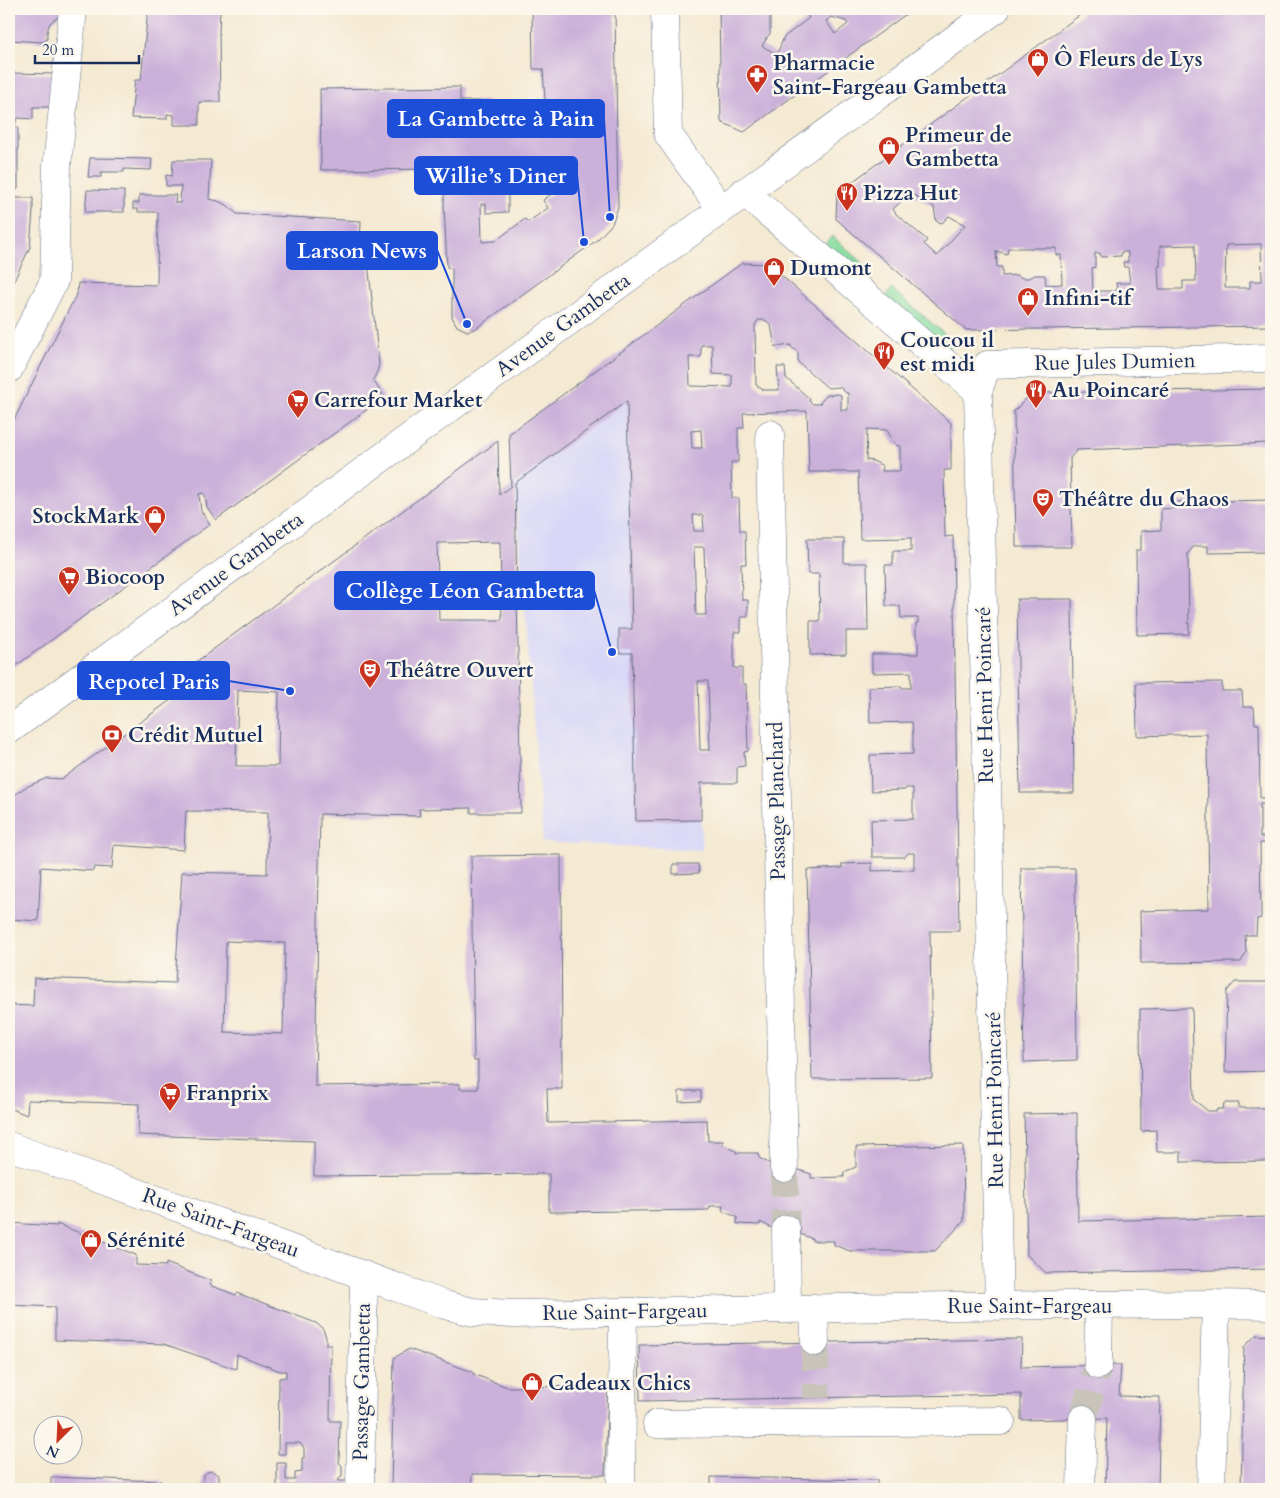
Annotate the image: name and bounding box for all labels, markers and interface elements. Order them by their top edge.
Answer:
scale bar [35,32,139,64]
text: 20 m [42,40,74,60]
place label: Ô Fleurs de Lys [1054,44,1203,74]
shop icon: Ô Fleurs de Lys [1026,47,1050,78]
place label: Pharmacie Saint-Fargeau Gambetta [773,49,1008,102]
pharmacy icon: Pharmacie Saint-Fargeau Gambetta [745,63,769,94]
callout: La Gambette à Pain [388,100,604,137]
text: La Gambette à Pain [398,104,594,134]
place label: Primeur de Gambetta [905,121,1012,174]
shop icon: Primeur de Gambetta [877,135,901,166]
callout: Willie’s Diner [415,157,577,194]
text: Willie’s Diner [424,161,567,191]
place label: Pizza Hut [863,179,958,208]
restaurant icon: Pizza Hut [835,181,859,212]
callout: Larson News [287,232,437,269]
text: Larson News [297,236,427,266]
place label: Dumont [790,254,872,283]
shop icon: Dumont [762,256,786,287]
street label: Avenue Gambetta [490,266,636,384]
place label: Infini-tif [1044,284,1135,313]
shop icon: Infini-tif [1016,286,1040,317]
place label: Coucou il est midi [900,326,994,379]
restaurant icon: Coucou il est midi [872,340,896,371]
street label: Rue Jules Dumien [1034,346,1196,378]
place label: Au Poincaré [1052,376,1169,405]
restaurant icon: Au Poincaré [1024,378,1048,409]
place label: Carrefour Market [314,386,483,415]
supermarket icon: Carrefour Market [286,388,310,419]
place label: Théâtre du Chaos [1059,485,1229,514]
theatre icon: Théâtre du Chaos [1031,487,1055,518]
place label: StockMark [33,502,139,531]
shop icon: StockMark [143,504,167,535]
street label: Avenue Gambetta [163,505,309,623]
place label: Biocoop [85,563,165,592]
supermarket icon: Biocoop [57,565,81,596]
callout: Collège Léon Gambetta [335,572,594,609]
text: Collège Léon Gambetta [346,576,584,606]
street label: Rue Henri Poincaré [969,606,1001,784]
place label: Théâtre Ouvert [386,656,534,685]
theatre icon: Théâtre Ouvert [358,658,382,689]
callout: Repotel Paris [78,662,229,699]
text: Repotel Paris [89,667,219,697]
place label: Crédit Mutuel [128,721,263,750]
street label: Passage Planchard [761,721,793,881]
bank icon: Crédit Mutuel [100,723,124,754]
street label: Rue Henri Poincaré [979,1011,1011,1189]
place label: Franprix [186,1079,269,1108]
supermarket icon: Franprix [158,1081,182,1112]
street label: Rue Saint-Fargeau [138,1181,304,1265]
place label: Sérénité [107,1226,185,1255]
shop icon: Sérénité [79,1228,103,1259]
street label: Rue Saint-Fargeau [947,1292,1113,1321]
street label: Rue Saint-Fargeau [542,1296,708,1328]
street label: Passage Gambetta [346,1303,378,1461]
place label: Cadeaux Chics [548,1369,691,1398]
shop icon: Cadeaux Chics [520,1371,544,1402]
north arrow [32,1416,82,1466]
text: N [43,1440,62,1463]

